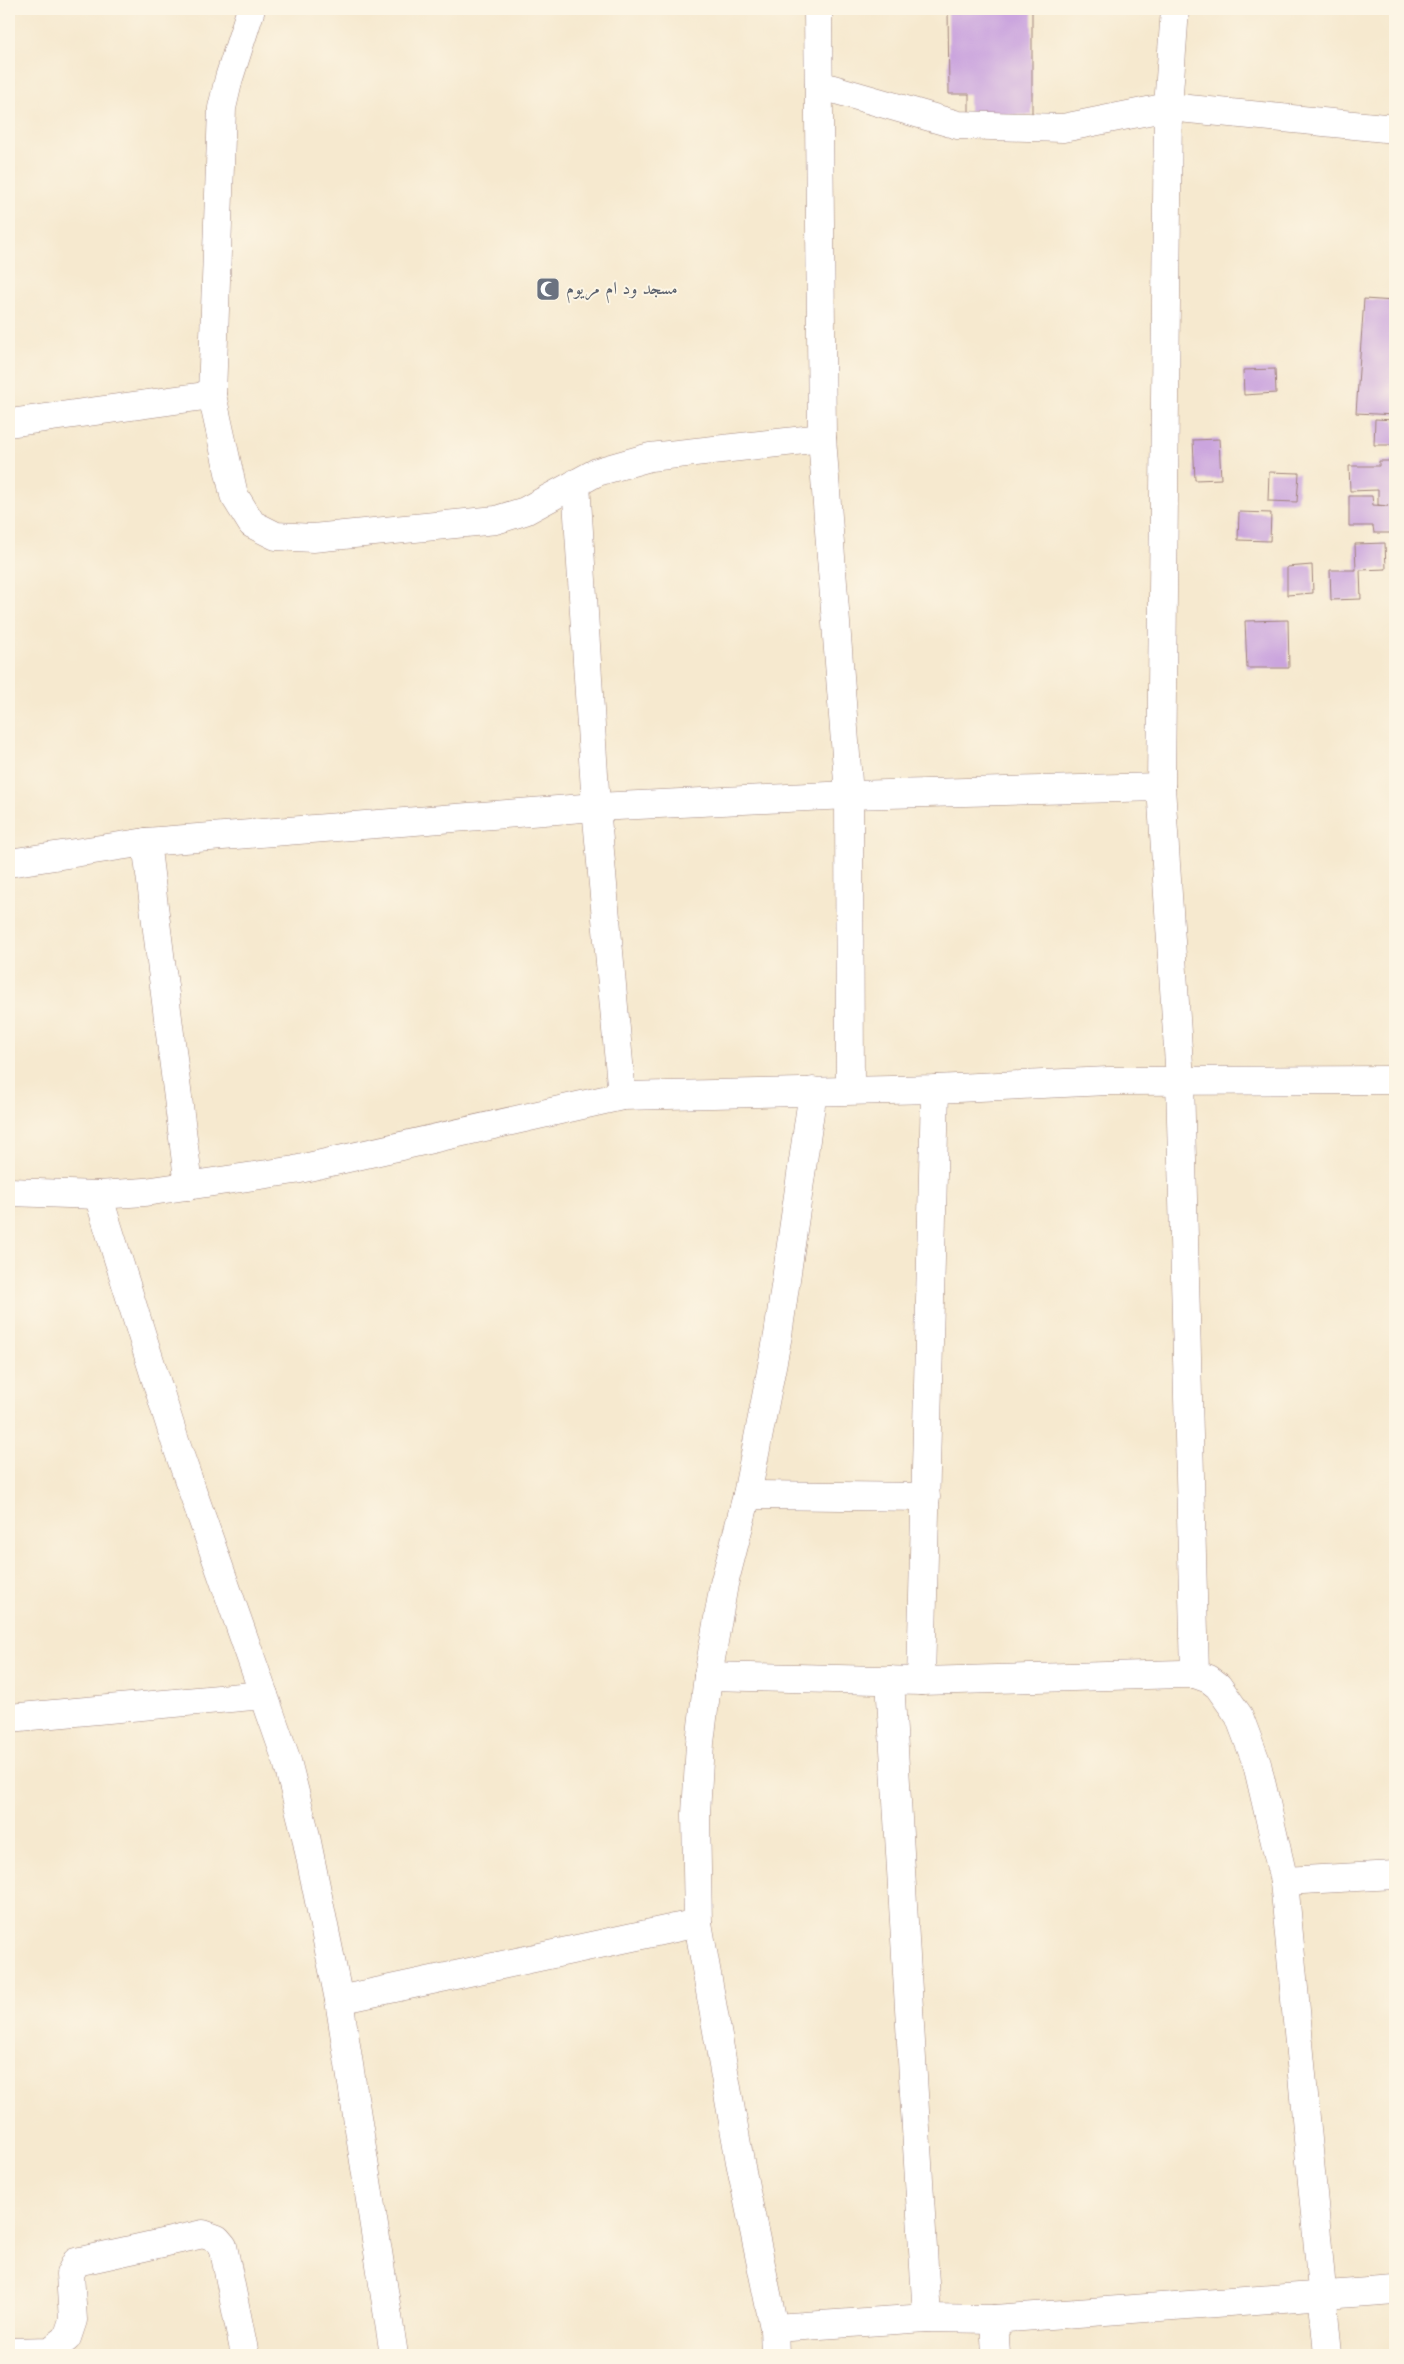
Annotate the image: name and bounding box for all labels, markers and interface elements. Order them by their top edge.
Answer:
mosque icon: مسجد ود ام مريوم [535,276,561,302]
place label: مسجد ود ام مريوم [566,280,678,304]

